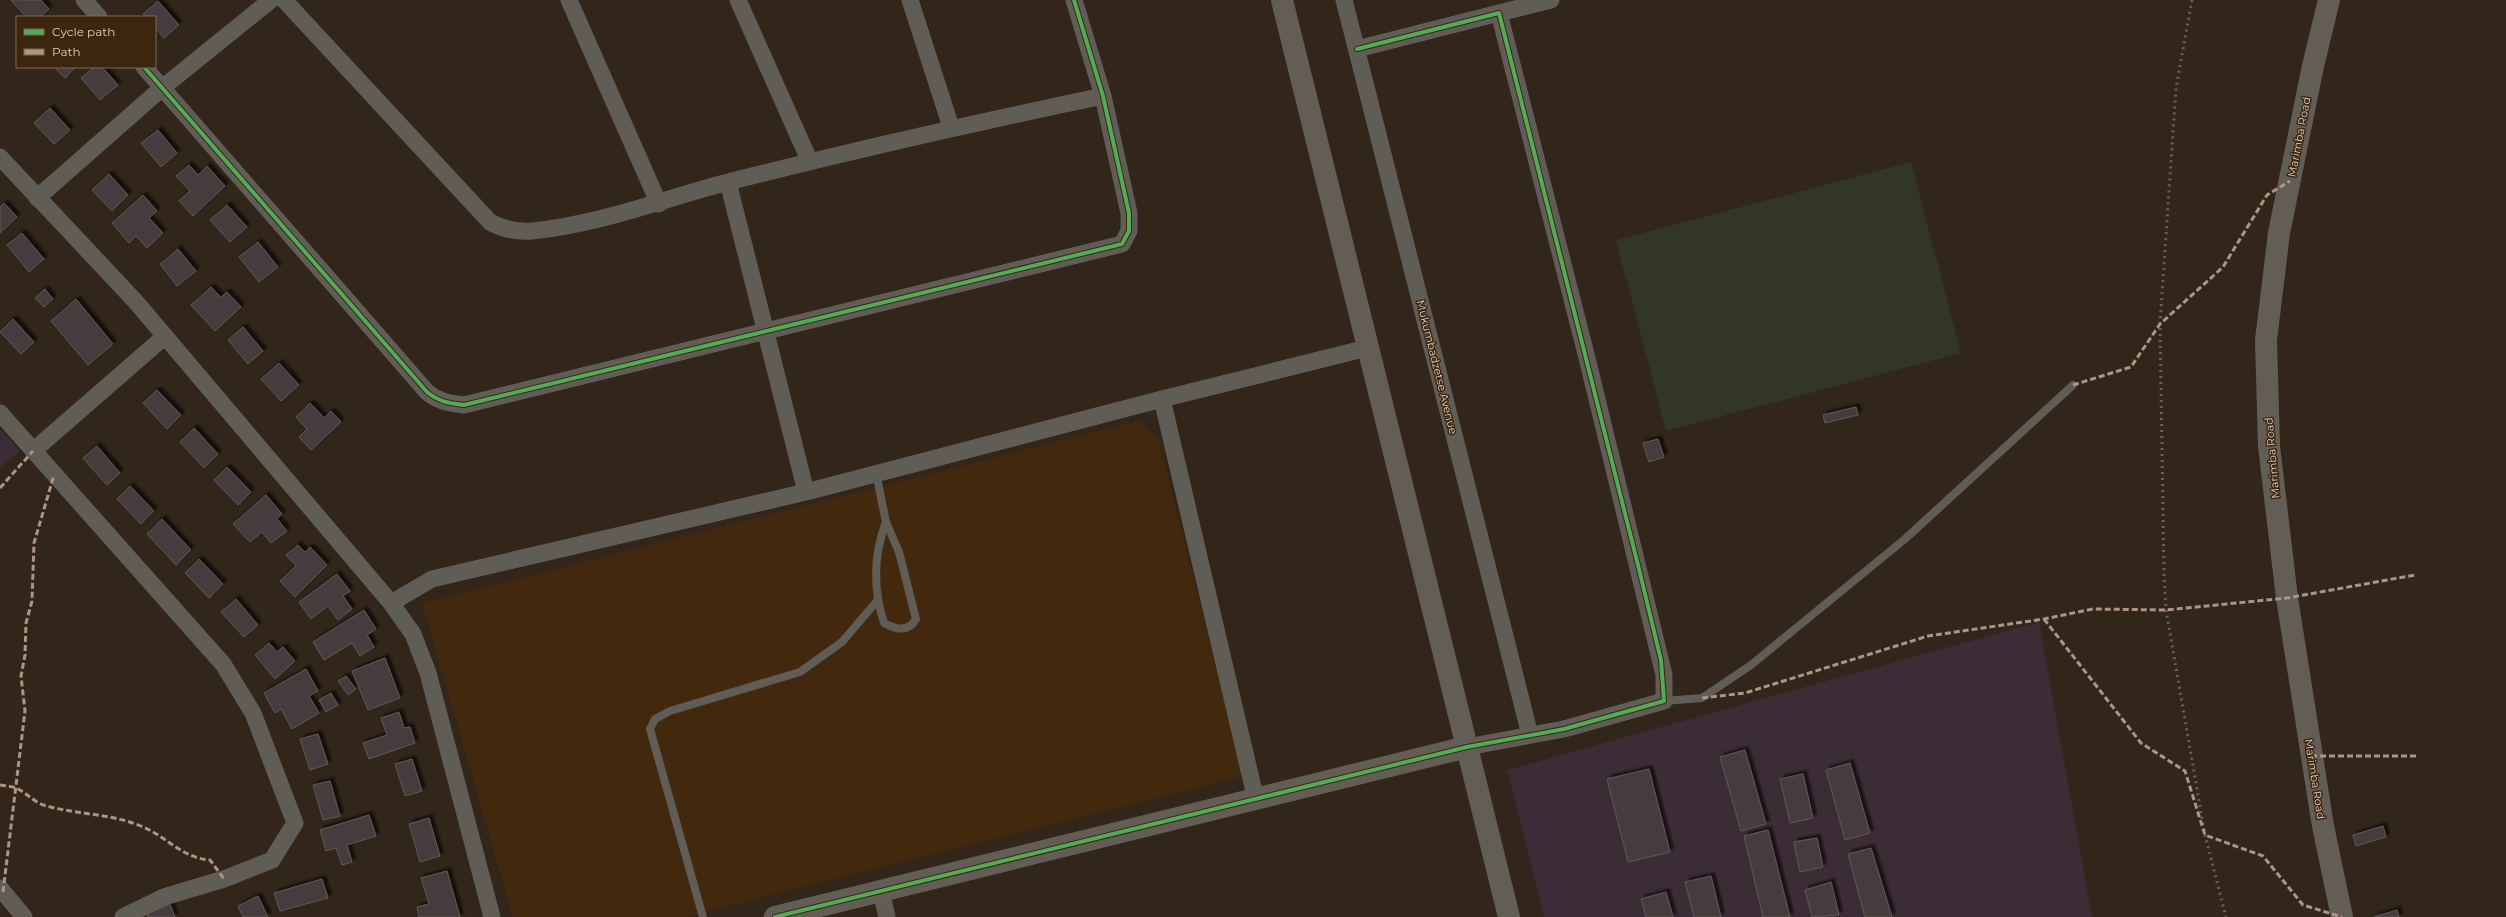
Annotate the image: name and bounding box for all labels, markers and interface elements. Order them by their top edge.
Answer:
legend [16,16,156,68]
text: Cycle path [52,24,115,39]
text: Path [52,44,81,59]
street label: Marimba Road [2284,96,2314,178]
street label: Mukumbadzetse Avenue [1414,298,1461,436]
street label: Marimba Road [2261,417,2283,499]
street label: Marimba Road [2302,738,2328,820]

